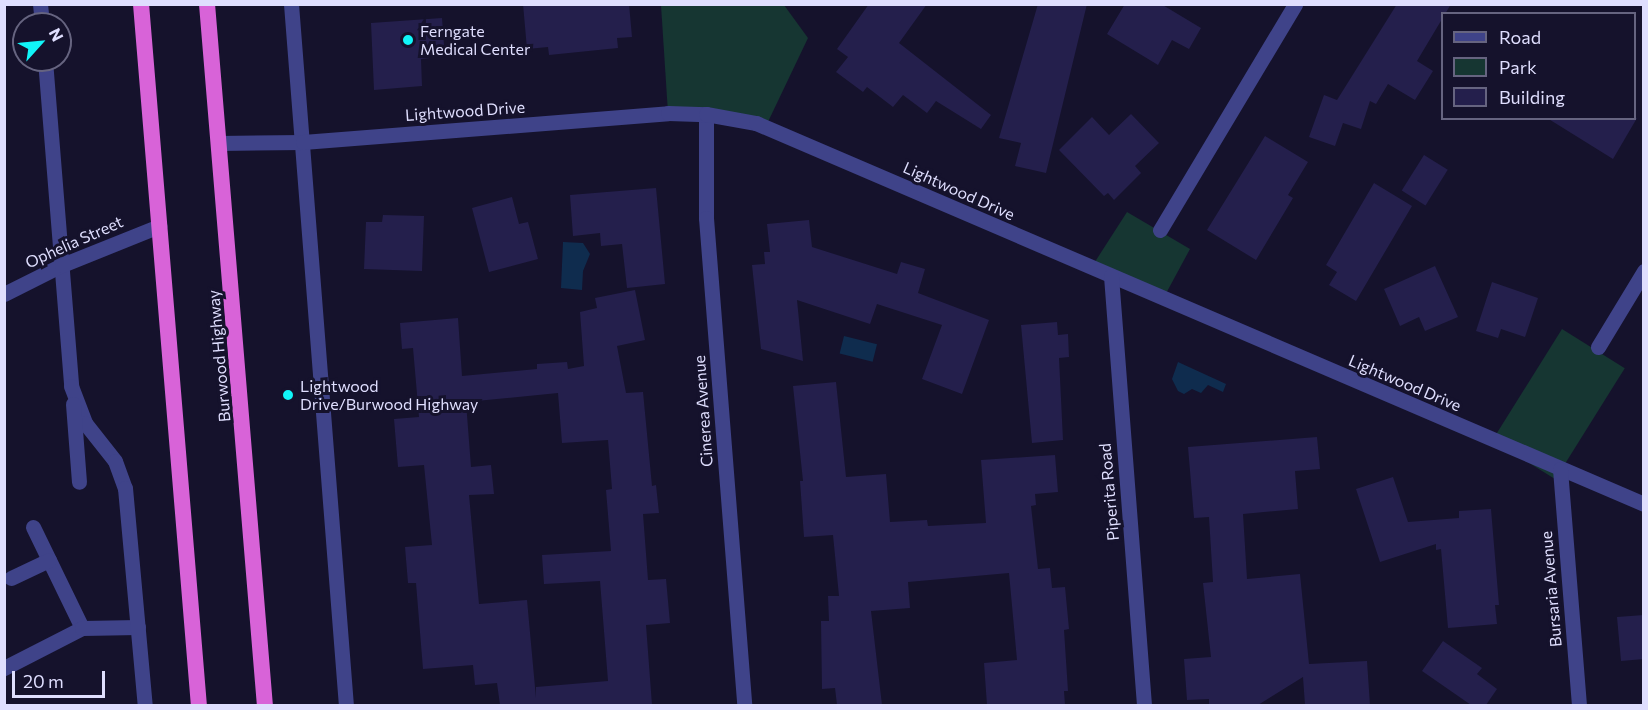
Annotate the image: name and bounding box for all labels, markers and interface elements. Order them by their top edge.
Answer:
north arrow [12,12,72,72]
legend [1441,12,1636,120]
place label: Ferngate Medical Center [420,21,530,59]
text: N [46,25,68,44]
text: Road [1499,26,1541,48]
marker: Ferngate Medical Center [401,33,415,47]
text: Park [1499,56,1537,78]
text: Building [1499,86,1565,108]
street label: Lightwood Drive [404,97,526,125]
street label: Lightwood Drive [900,158,1018,224]
street label: Ophelia Street [22,212,126,272]
street label: Burwood Highway [204,289,234,423]
street label: Lightwood Drive [1346,351,1464,415]
street label: Cinerea Avenue [690,354,716,468]
place label: Lightwood Drive/Burwood Highway [300,376,478,414]
marker: Lightwood Drive/Burwood Highway [281,388,295,402]
street label: Piperita Road [1095,442,1123,542]
street label: Bursaria Avenue [1536,530,1566,648]
scale bar [15,659,108,697]
text: 20 m [23,670,64,692]

